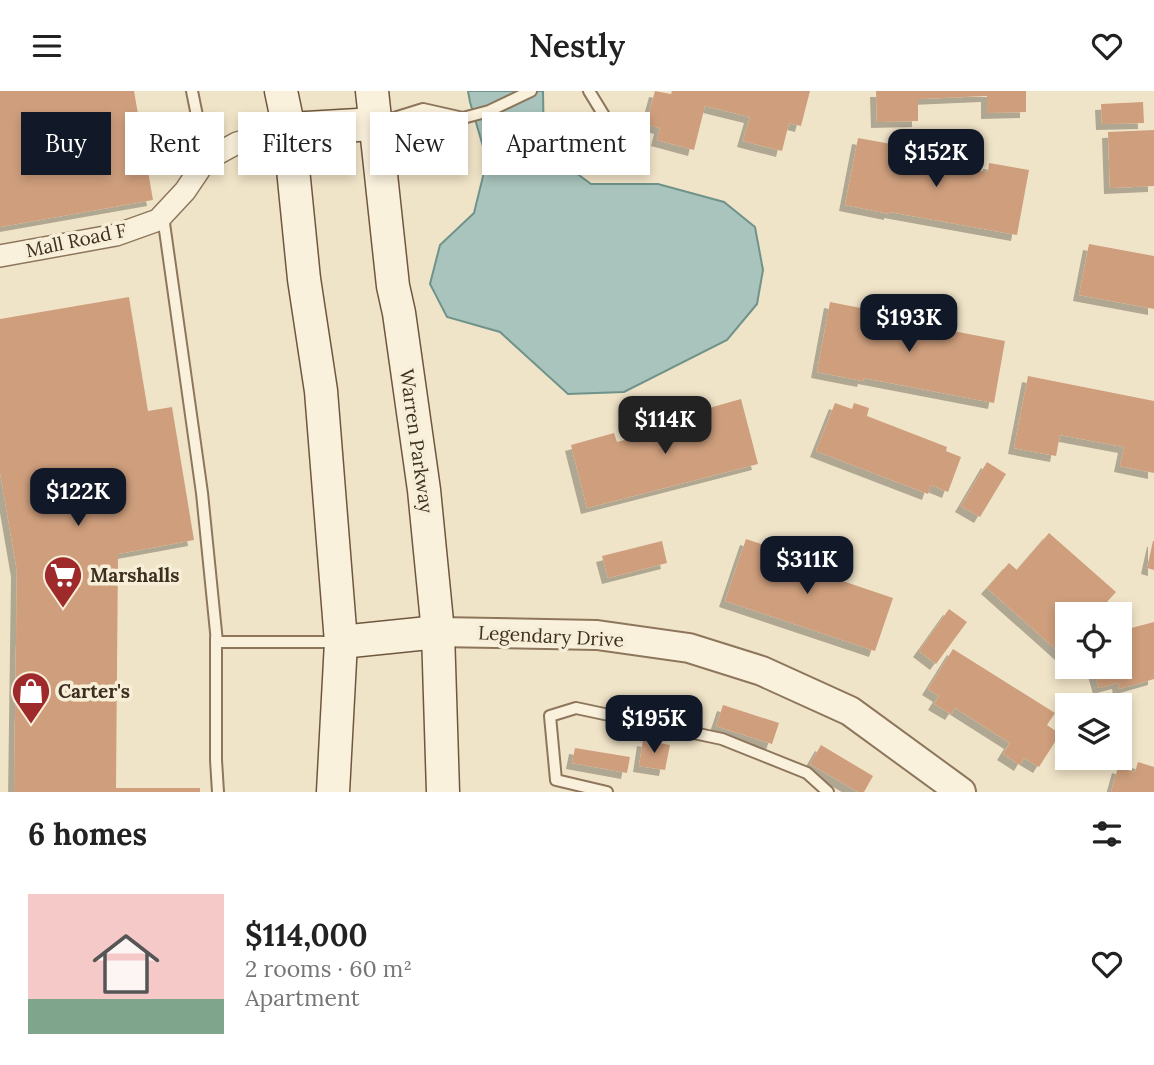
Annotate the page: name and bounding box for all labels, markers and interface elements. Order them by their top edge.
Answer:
text: Nestly [529,25,625,66]
icon: menu [28,27,66,65]
icon: heart [1088,27,1126,65]
chip: Buy [21,112,111,175]
chip: Rent [125,112,224,175]
chip: Filters [238,112,356,175]
chip: New [370,112,468,175]
chip: Apartment [482,112,650,175]
pin: $152K [887,129,985,189]
text: $152K [904,137,968,166]
street label: Mall Road F [24,218,128,262]
pin: $193K [860,295,958,354]
text: $193K [876,302,942,331]
street label: Warren Parkway [395,367,439,515]
pin: $114K [616,397,714,456]
text: $114K [634,404,696,433]
pin: $122K [29,469,127,528]
text: $122K [46,476,110,505]
pin: $311K [758,537,856,596]
text: $311K [776,544,838,573]
supermarket icon: Marshalls [42,554,84,609]
place label: Marshalls [90,563,179,587]
map controls [1055,602,1132,770]
button: locate [1055,602,1132,679]
street label: Legendary Drive [478,620,624,652]
shop icon: Carter's [10,670,52,725]
place label: Carter's [58,679,130,703]
button: layers [1055,693,1132,770]
pin: $195K [605,695,703,755]
text: $195K [622,703,686,732]
text: 6 homes [28,815,147,853]
icon: filters [1088,815,1126,853]
text: $114,000 [245,916,368,954]
icon: home [84,922,168,1006]
icon: heart [1088,945,1126,983]
text: 2 rooms · 60 m² [245,954,412,983]
text: Apartment [245,983,360,1012]

